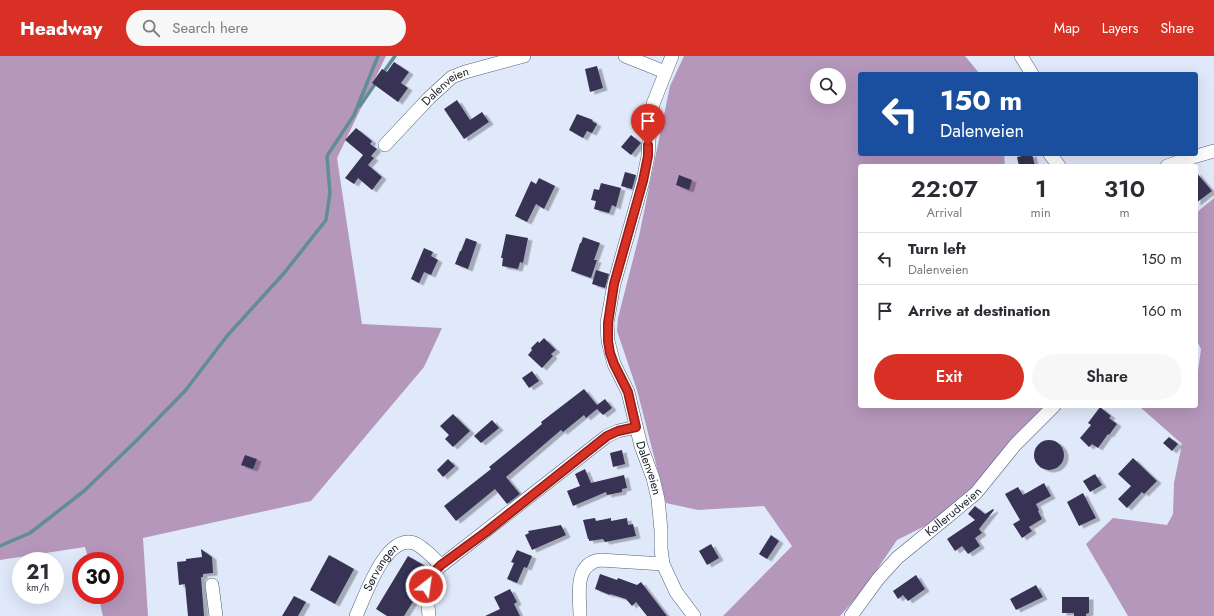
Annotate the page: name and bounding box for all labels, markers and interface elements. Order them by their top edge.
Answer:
search box [126,10,406,46]
text: Headway [20,15,102,42]
icon: search [140,17,162,39]
text: Search here [172,17,248,39]
text: Map [1054,18,1080,38]
text: Layers [1102,18,1138,38]
text: Share [1160,18,1194,38]
street label: Dalenveien [417,62,471,110]
map controls [810,68,846,104]
button: search [810,68,846,104]
text: 150 m [940,80,1022,121]
icon: left [874,88,926,140]
pin [631,104,665,145]
icon: arrive [637,110,659,132]
text: Dalenveien [940,118,1024,144]
text: 22:07 [911,171,978,206]
text: 1 [1035,171,1047,206]
text: 310 [1104,171,1145,206]
text: Arrival [926,203,962,222]
text: min [1031,203,1051,222]
text: m [1119,203,1130,222]
text: Turn left [908,238,966,260]
icon: left [874,248,896,270]
text: 150 m [1142,248,1182,270]
text: Dalenveien [908,260,969,279]
icon: arrive [874,300,896,322]
text: Arrive at destination [908,300,1050,322]
text: 160 m [1141,300,1182,322]
button: Exit [874,354,1024,400]
button: Share [1032,354,1182,400]
street label: Dalenveien [631,439,666,497]
street label: Kollerudveien [921,483,986,541]
street label: Sørvangen [359,539,402,594]
speed limit sign: 30 [72,552,124,604]
text: 21 [26,558,50,587]
position arrow [405,565,447,607]
text: km/h [27,580,49,595]

